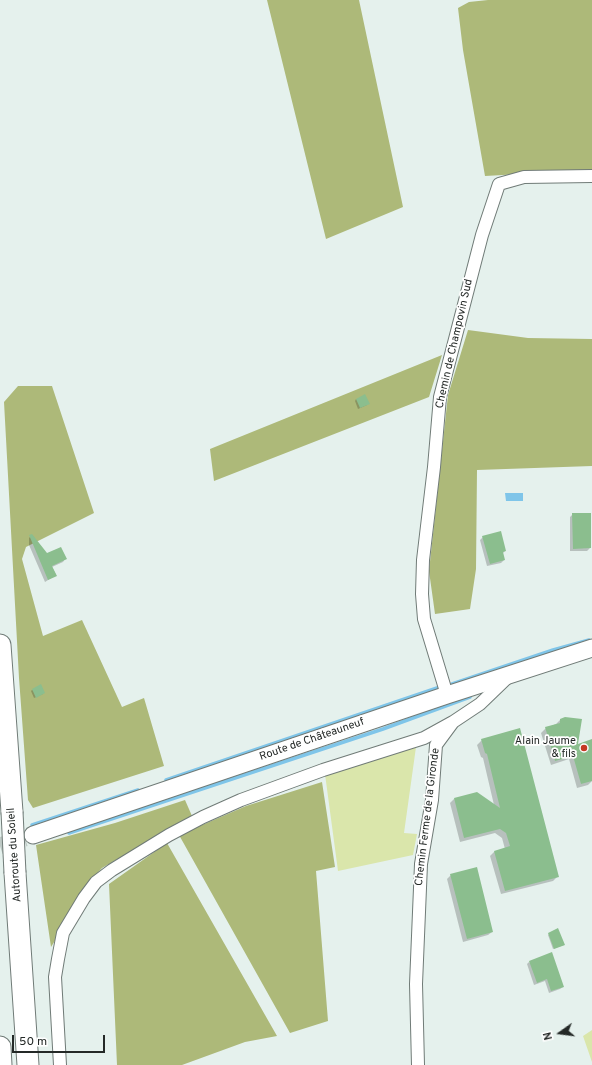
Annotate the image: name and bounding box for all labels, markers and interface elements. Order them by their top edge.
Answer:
street label: Chemin de Champovin Sud [434,278,476,410]
street label: Route de Châteauneuf [258,716,366,764]
place label: Alain Jaume & fils [515,735,576,761]
marker: Alain Jaume & fils [579,743,589,753]
street label: Chemin Ferme de la Gironde [413,747,443,887]
street label: Autoroute du Soleil [5,807,25,903]
north arrow [540,1013,580,1053]
scale bar [14,1027,107,1053]
text: N [541,1030,556,1041]
text: 50 m [19,1034,47,1050]

